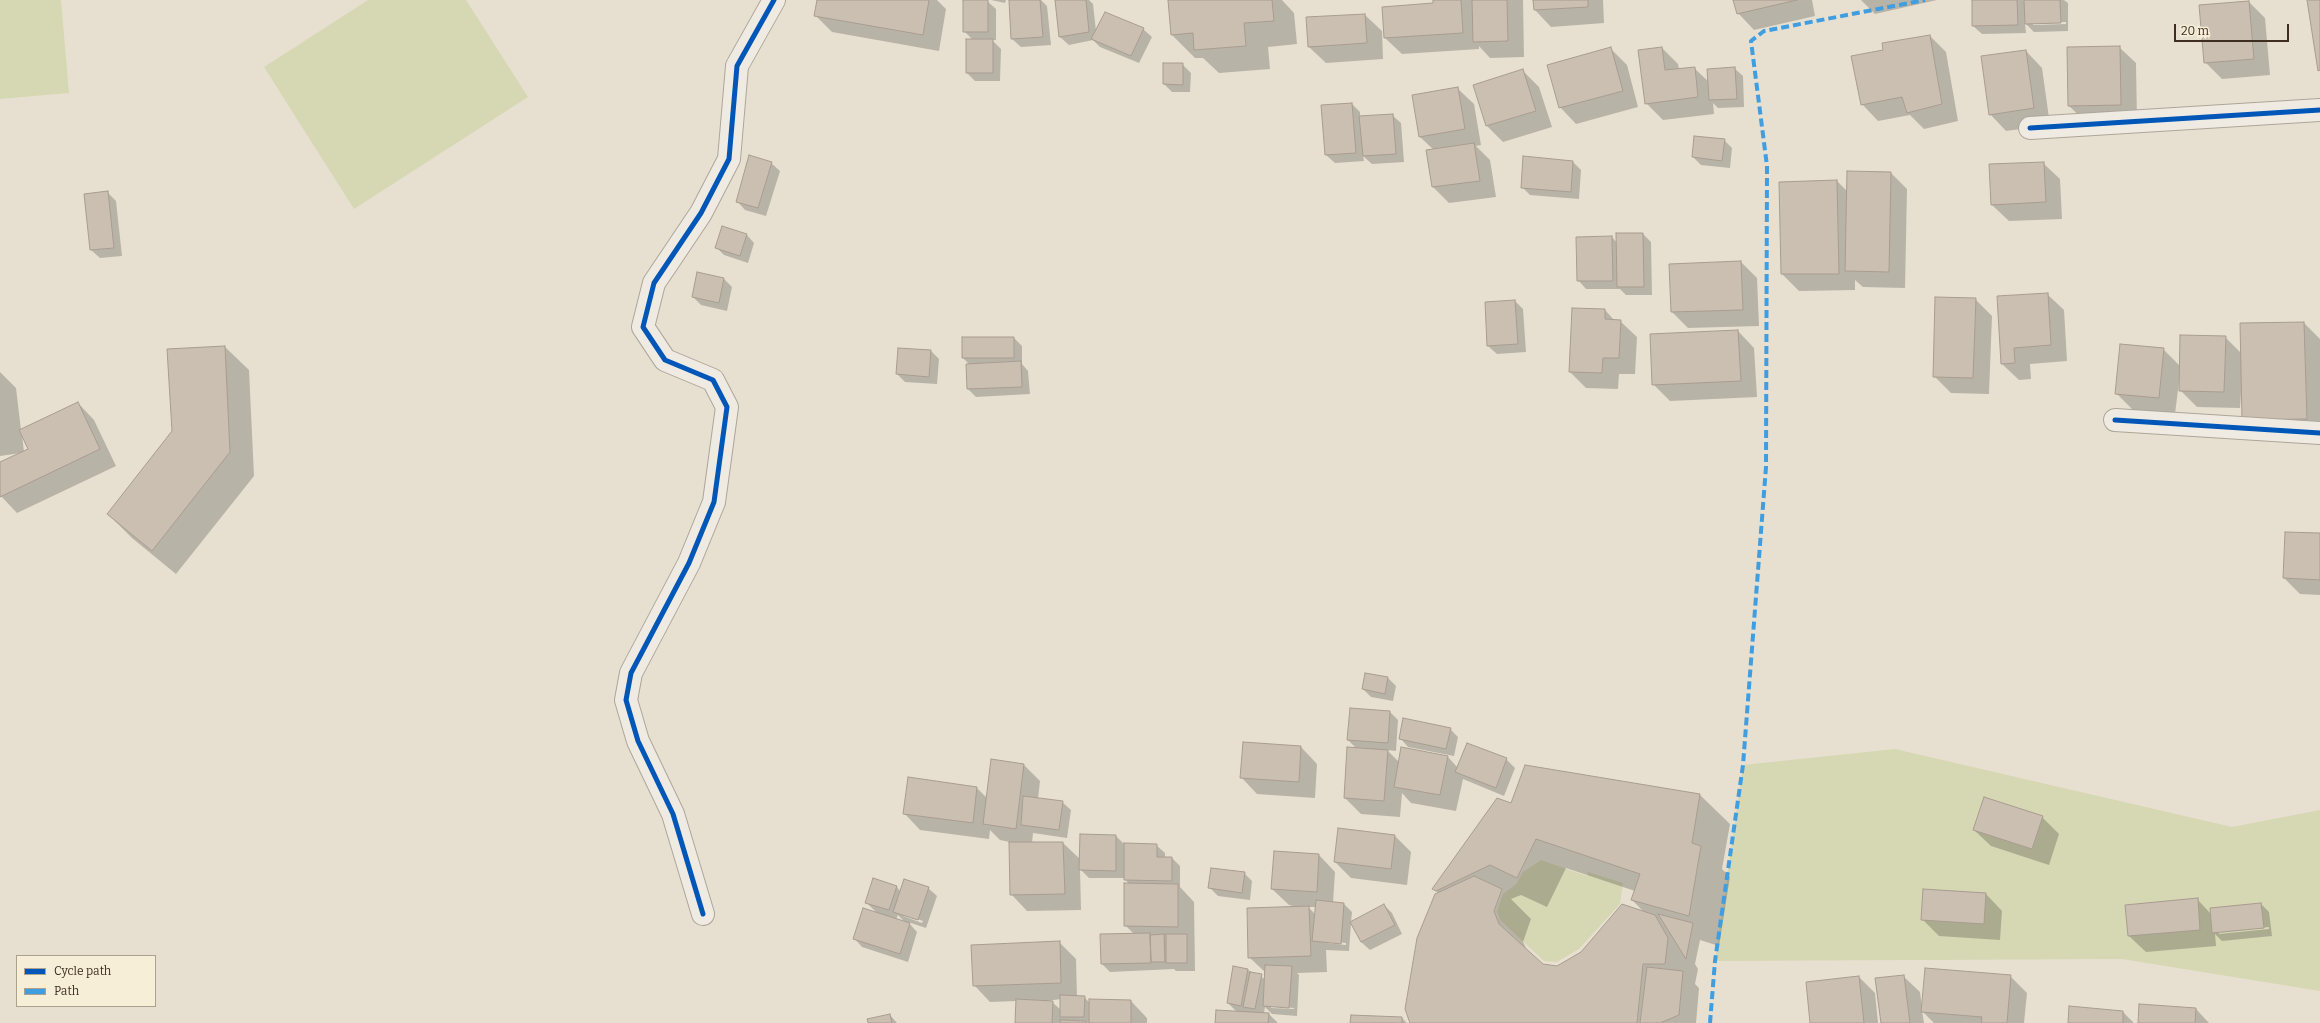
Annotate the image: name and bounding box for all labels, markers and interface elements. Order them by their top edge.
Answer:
scale bar [2176,16,2291,42]
text: 20 m [2181,24,2209,38]
legend [16,955,156,1007]
text: Cycle path [54,964,111,978]
text: Path [54,984,79,998]

